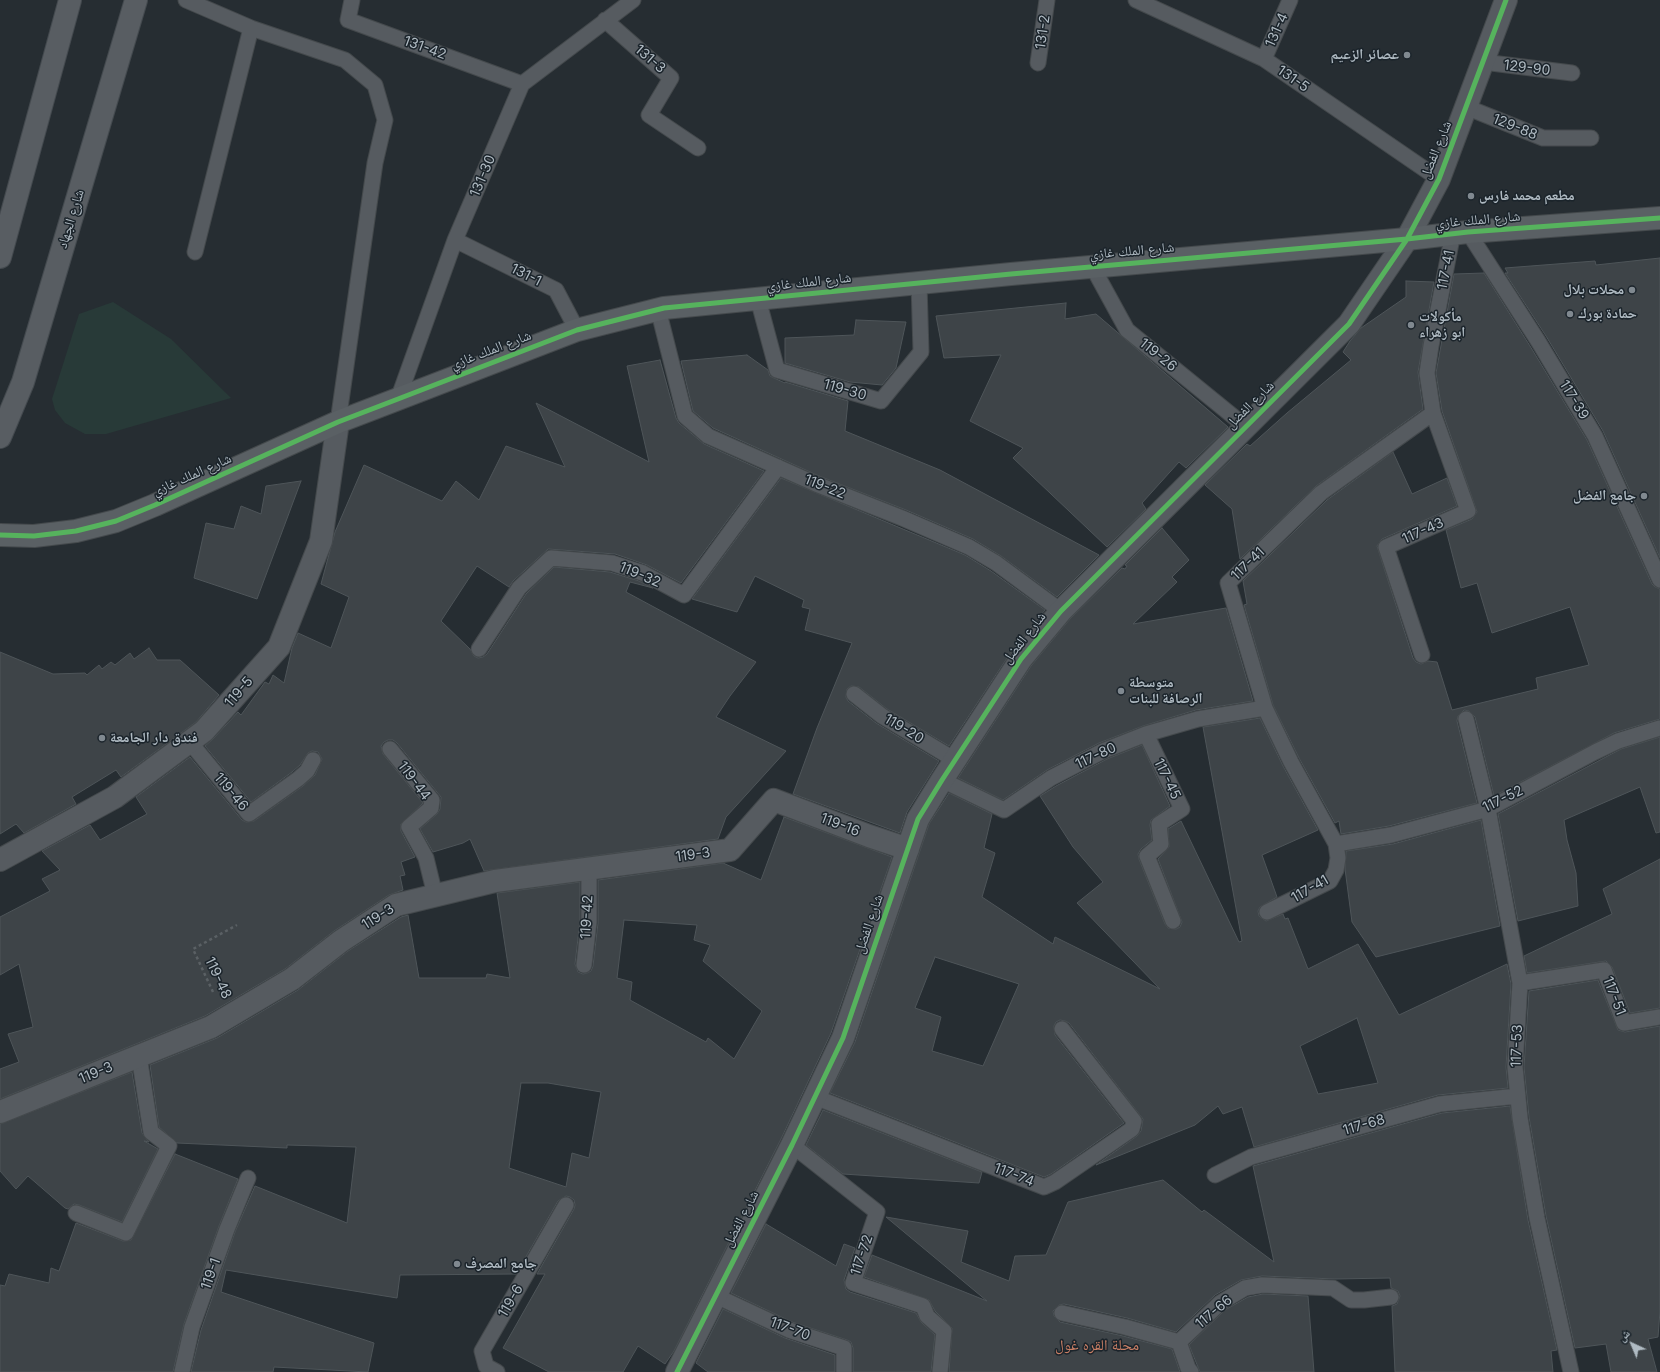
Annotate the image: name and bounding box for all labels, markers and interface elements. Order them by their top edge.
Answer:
street label: 131-4 [1262,10,1292,50]
street label: 131-2 [1032,14,1054,50]
street label: 131-42 [401,33,449,63]
street label: 131-3 [631,41,669,77]
place label: عصائر الزعيم [1331,47,1399,63]
marker: عصائر الزعيم [1402,50,1412,60]
street label: 129-90 [1503,57,1551,79]
street label: 131-5 [1274,62,1312,96]
street label: 129-88 [1490,110,1540,144]
street label: شارع الفضل [1417,118,1455,182]
street label: 131-30 [467,153,499,199]
street label: شارع الجهاد [54,187,88,251]
place label: مطعم محمد فارس [1479,188,1575,204]
marker: مطعم محمد فارس [1466,191,1476,201]
street label: شارع الملك غازي [1435,208,1521,232]
street label: شارع الملك غازي [1089,239,1175,263]
street label: 117-41 [1434,249,1458,291]
street label: 131-1 [508,260,544,290]
street label: شارع الملك غازي [766,269,852,295]
place label: محلات بلال [1563,282,1624,298]
marker: محلات بلال [1627,285,1637,295]
place label: حمادة بورك [1578,306,1637,322]
place label: مأكولات ابو زهراء [1419,309,1465,342]
marker: حمادة بورك [1565,309,1575,319]
marker: مأكولات ابو زهراء [1406,320,1416,330]
street label: شارع الملك غازي [448,327,534,373]
street label: 119-26 [1136,335,1180,375]
street label: 119-30 [822,376,868,404]
street label: شارع الفضل [1222,377,1278,433]
street label: 117-39 [1556,377,1592,423]
street label: شارع الملك غازي [150,450,234,500]
street label: 119-22 [802,471,848,503]
place label: جامع الفضل [1573,488,1636,504]
marker: جامع الفضل [1639,491,1649,501]
street label: 117-43 [1400,514,1446,548]
street label: 117-41 [1228,544,1268,584]
street label: 119-32 [617,559,663,591]
street label: شارع الفضل [998,609,1050,667]
street label: 119-5 [221,673,257,711]
place label: متوسطة الرصافة للبنات [1129,675,1202,708]
marker: متوسطة الرصافة للبنات [1116,686,1126,696]
street label: 119-20 [881,711,927,747]
place label: فندق دار الجامعة [110,730,198,746]
marker: فندق دار الجامعة [97,733,107,743]
street label: 117-80 [1073,739,1119,773]
street label: 117-45 [1150,756,1184,802]
street label: 119-44 [394,758,434,804]
street label: 119-46 [210,770,252,814]
street label: 117-52 [1480,782,1526,816]
street label: 119-16 [818,810,862,840]
street label: 119-3 [675,844,711,866]
street label: 117-41 [1288,872,1332,906]
street label: شارع الفضل [851,892,887,956]
street label: 119-42 [577,895,597,939]
street label: 119-3 [359,901,397,933]
street label: 119-48 [201,954,235,1002]
street label: 117-51 [1599,974,1629,1018]
street label: 117-53 [1508,1024,1526,1068]
street label: 119-3 [77,1059,115,1087]
street label: 117-68 [1341,1111,1387,1139]
street label: 117-74 [992,1160,1036,1190]
street label: شارع الفضل [720,1188,762,1250]
street label: 117-72 [847,1232,877,1278]
street label: 119-1 [198,1256,224,1292]
place label: جامع المصرف [465,1256,537,1272]
marker: جامع المصرف [452,1259,462,1269]
street label: 119-6 [495,1282,527,1320]
street label: 117-66 [1192,1292,1236,1332]
street label: 117-70 [767,1314,813,1344]
north arrow [1612,1324,1652,1364]
text: ش [1615,1326,1633,1344]
district label: محلة القره غول [1055,1336,1139,1354]

